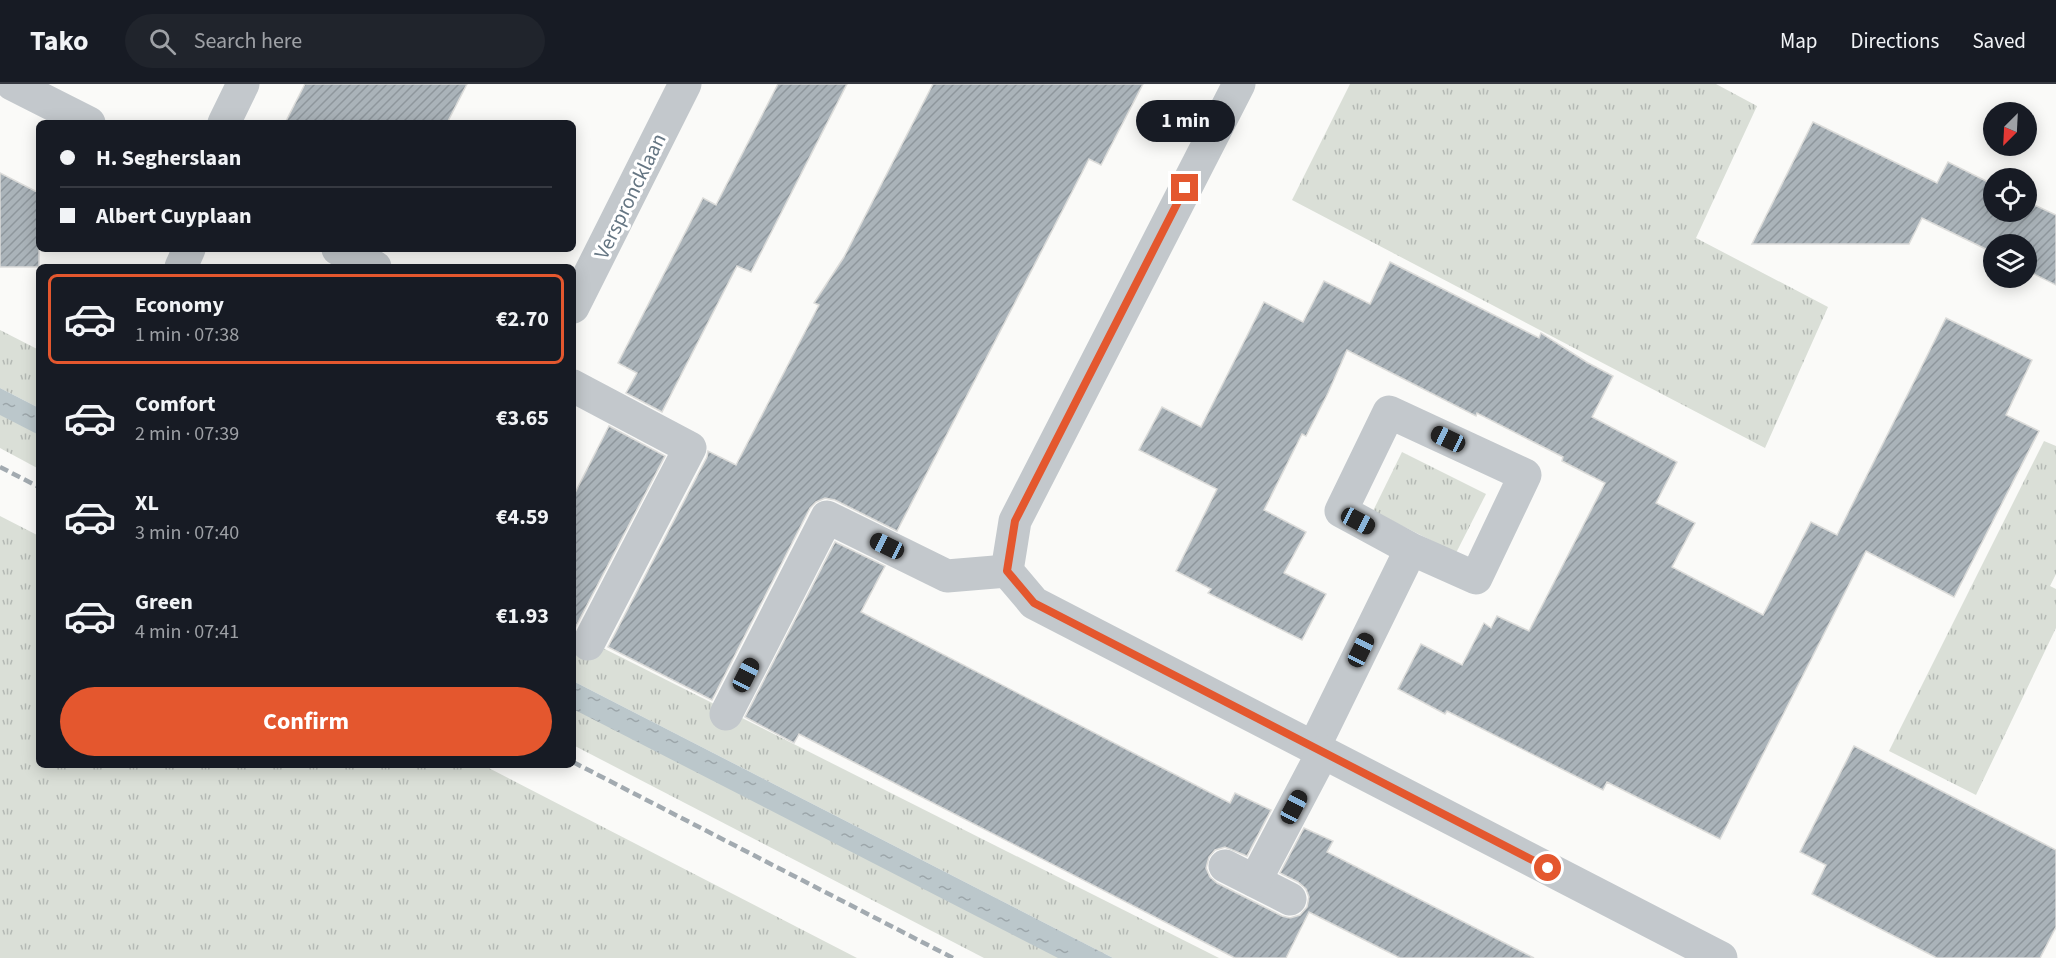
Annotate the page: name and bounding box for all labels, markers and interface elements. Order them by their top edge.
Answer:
search box [125,14,545,68]
text: Tako [30,21,89,61]
icon: search [146,25,179,58]
text: Search here [194,25,302,57]
text: Map [1780,26,1818,56]
text: Directions [1851,26,1939,56]
text: Saved [1972,26,2026,56]
callout: 1 min [1136,101,1234,143]
north arrow [1983,102,2037,156]
map controls [1983,102,2037,288]
text: 1 min [1161,107,1210,135]
street label: Versproncklaan [587,128,673,264]
text: H. Segherslaan [96,142,241,174]
button: locate [1983,168,2037,222]
route end [1171,174,1198,201]
text: Albert Cuyplaan [96,200,252,232]
button: layers [1983,234,2037,288]
text: Economy [135,289,224,321]
icon: car [63,292,117,346]
text: €2.70 [496,303,549,335]
text: 1 min · 07:38 [135,321,239,349]
text: Comfort [135,388,216,420]
icon: car [63,391,117,445]
text: €3.65 [496,402,549,434]
text: 2 min · 07:39 [135,420,239,448]
car [1428,423,1468,455]
text: XL [135,487,159,519]
icon: car [63,490,117,544]
text: €4.59 [496,501,549,533]
car [1338,505,1378,537]
text: 3 min · 07:40 [135,519,239,547]
car [867,530,907,562]
text: Green [135,586,193,618]
icon: car [63,589,117,643]
text: €1.93 [496,600,549,632]
text: 4 min · 07:41 [135,618,239,646]
car [1345,630,1377,670]
car [730,655,762,695]
button: Confirm [60,687,552,756]
car [1278,787,1310,827]
route start [1534,854,1561,881]

